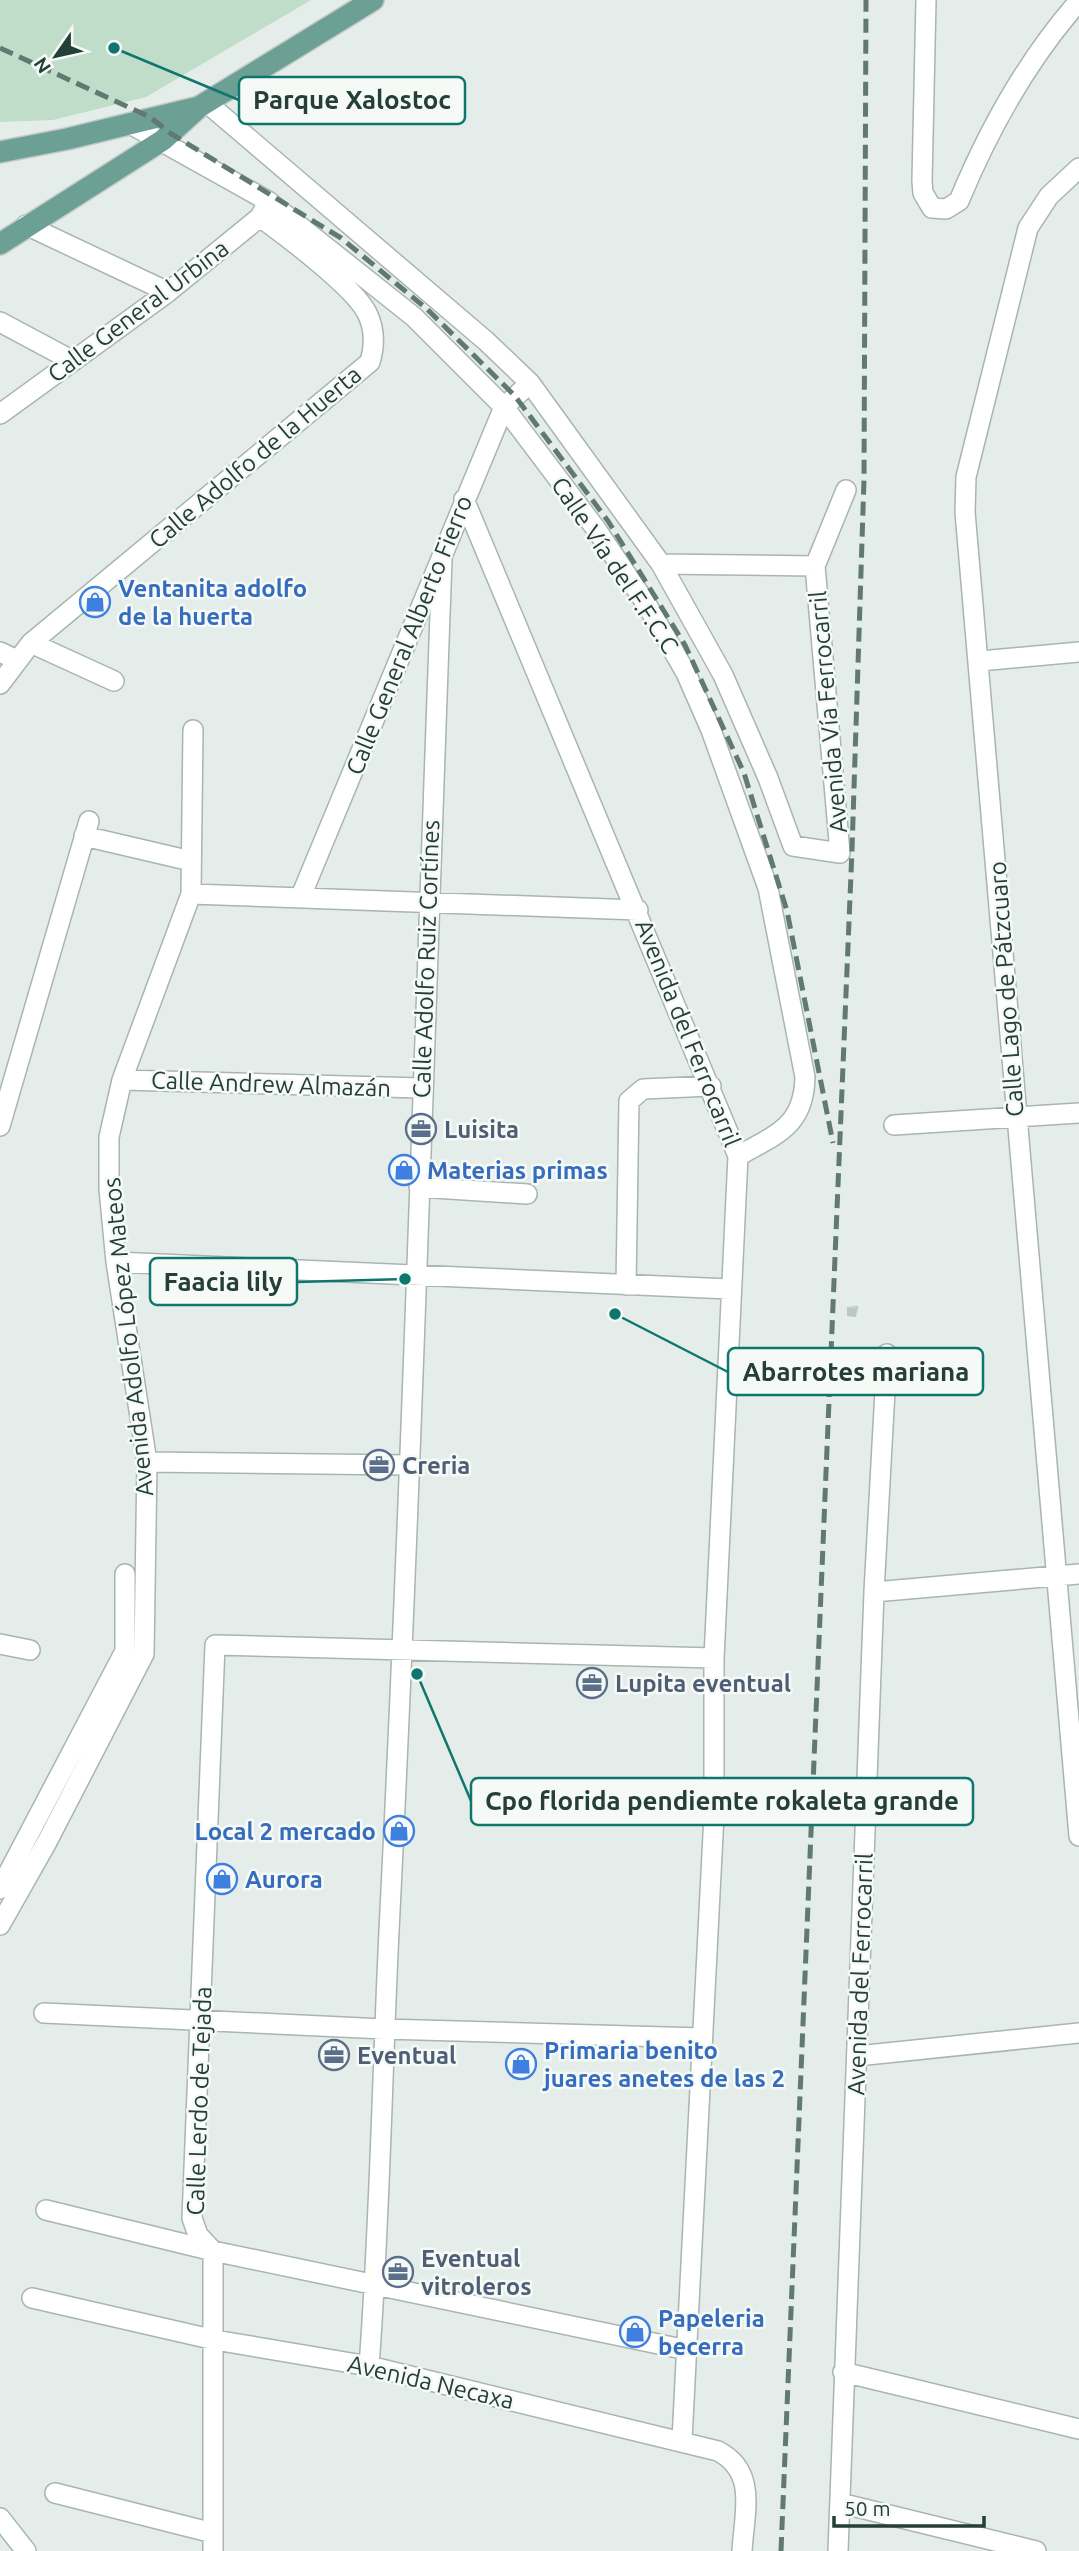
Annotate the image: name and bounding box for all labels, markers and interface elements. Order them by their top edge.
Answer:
north arrow [21,21,91,91]
text: N [29,53,55,78]
callout: Parque Xalostoc [239,77,465,124]
text: Parque Xalostoc [253,85,451,114]
street label: Calle General Urbina [42,234,234,388]
street label: Calle Adolfo de la Huerta [143,360,367,554]
street label: Calle Vía del F.F.C.C [546,472,684,658]
street label: Calle General Alberto Fierro [341,491,477,779]
place label: Ventanita adolfo de la huerta [118,575,307,630]
shop icon: Ventanita adolfo de la huerta [78,585,112,619]
street label: Avenida Vía Ferrocarril [804,590,852,834]
street label: Calle Adolfo Ruiz Cortínes [408,819,444,1099]
street label: Calle Lago de Pátzcuaro [984,860,1028,1118]
street label: Avenida del Ferrocarril [630,916,746,1150]
street label: Calle Andrew Almazán [151,1066,391,1102]
office icon: Luisita [404,1112,438,1146]
place label: Luisita [444,1116,519,1143]
shop icon: Materias primas [387,1153,421,1187]
place label: Materias primas [427,1157,608,1184]
street label: Avenida Adolfo López Mateos [98,1176,158,1498]
callout: Faacia lily [150,1258,297,1305]
text: Faacia lily [164,1267,283,1296]
callout: Abarrotes mariana [728,1348,983,1395]
text: Abarrotes mariana [743,1357,969,1386]
office icon: Creria [362,1448,396,1482]
place label: Creria [402,1452,470,1479]
office icon: Lupita eventual [575,1666,609,1700]
place label: Lupita eventual [615,1670,791,1697]
callout: Cpo florida pendiemte rokaleta grande [471,1778,973,1825]
text: Cpo florida pendiemte rokaleta grande [485,1786,959,1815]
shop icon: Local 2 mercado [382,1814,416,1848]
place label: Local 2 mercado [194,1818,376,1845]
street label: Avenida del Ferrocarril [842,1852,878,2096]
shop icon: Aurora [205,1862,239,1896]
place label: Aurora [245,1866,323,1893]
street label: Calle Lerdo de Tejada [182,1986,216,2216]
place label: Primaria benito juares anetes de las 2 [542,2037,785,2092]
office icon: Eventual [317,2038,351,2072]
place label: Eventual [357,2042,456,2069]
shop icon: Primaria benito juares anetes de las 2 [504,2047,538,2081]
place label: Eventual vitroleros [421,2245,532,2300]
office icon: Eventual vitroleros [381,2255,415,2289]
place label: Papeleria becerra [658,2305,765,2360]
shop icon: Papeleria becerra [618,2315,652,2349]
street label: Avenida Necaxa [345,2350,517,2414]
scale bar [834,2484,984,2528]
text: 50 m [844,2496,891,2520]

